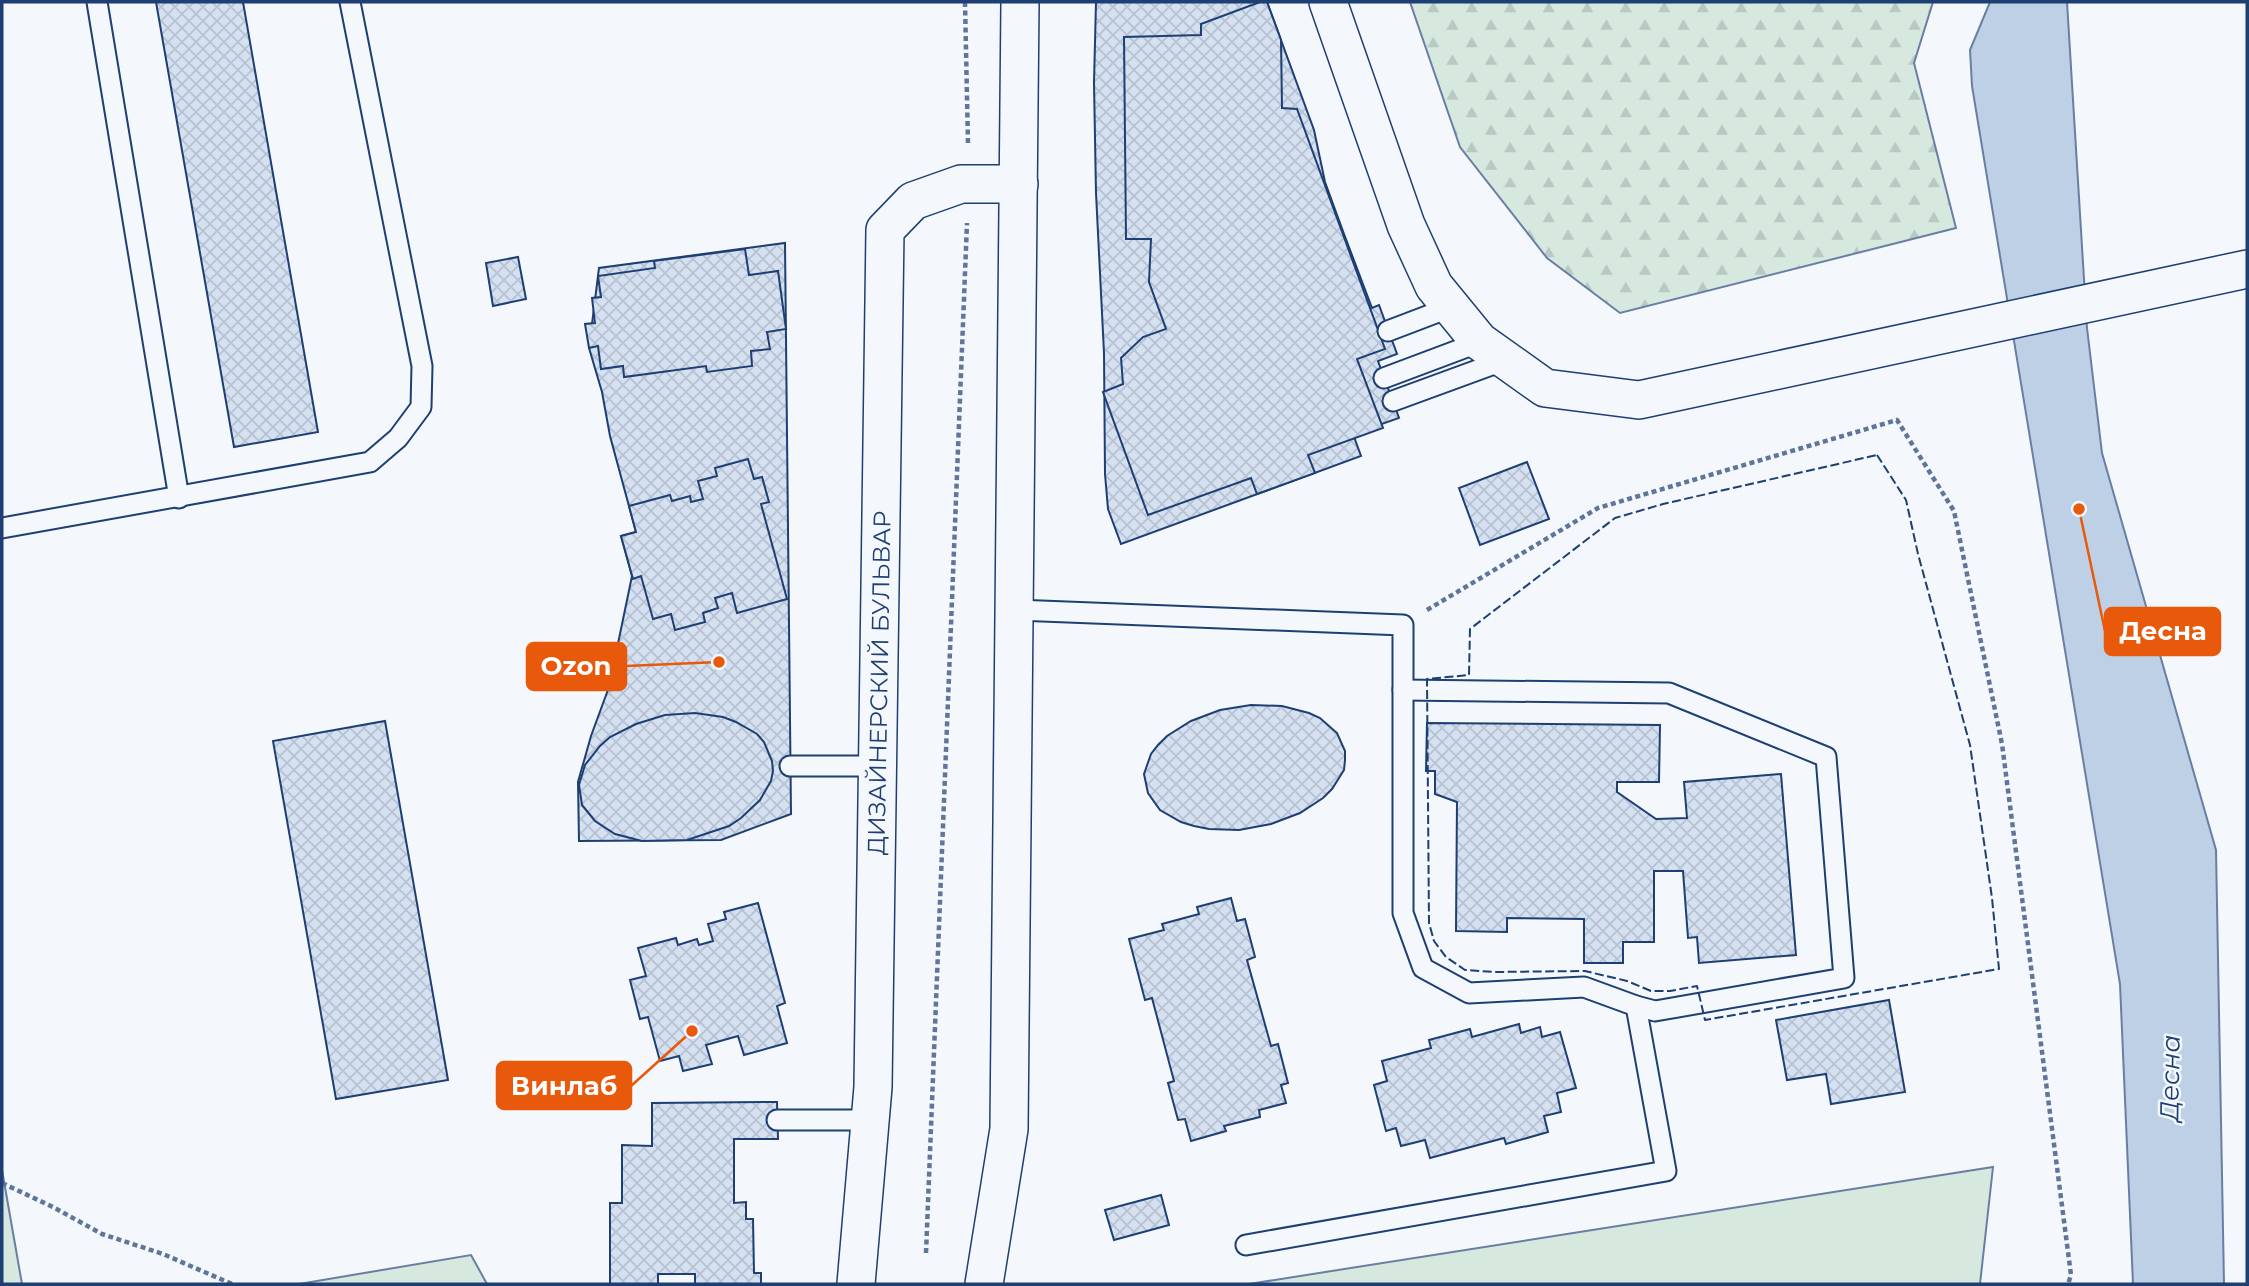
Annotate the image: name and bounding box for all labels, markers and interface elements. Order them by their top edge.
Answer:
street label: ДИЗАЙНЕРСКИЙ БУЛЬВАР [861,511,897,855]
callout: Десна [2105,608,2220,655]
text: Десна [2119,615,2207,647]
callout: Ozon [527,643,626,690]
text: Ozon [541,650,611,682]
water label: Десна [2153,1034,2187,1124]
callout: Винлаб [497,1062,631,1109]
text: Винлаб [511,1070,617,1102]

